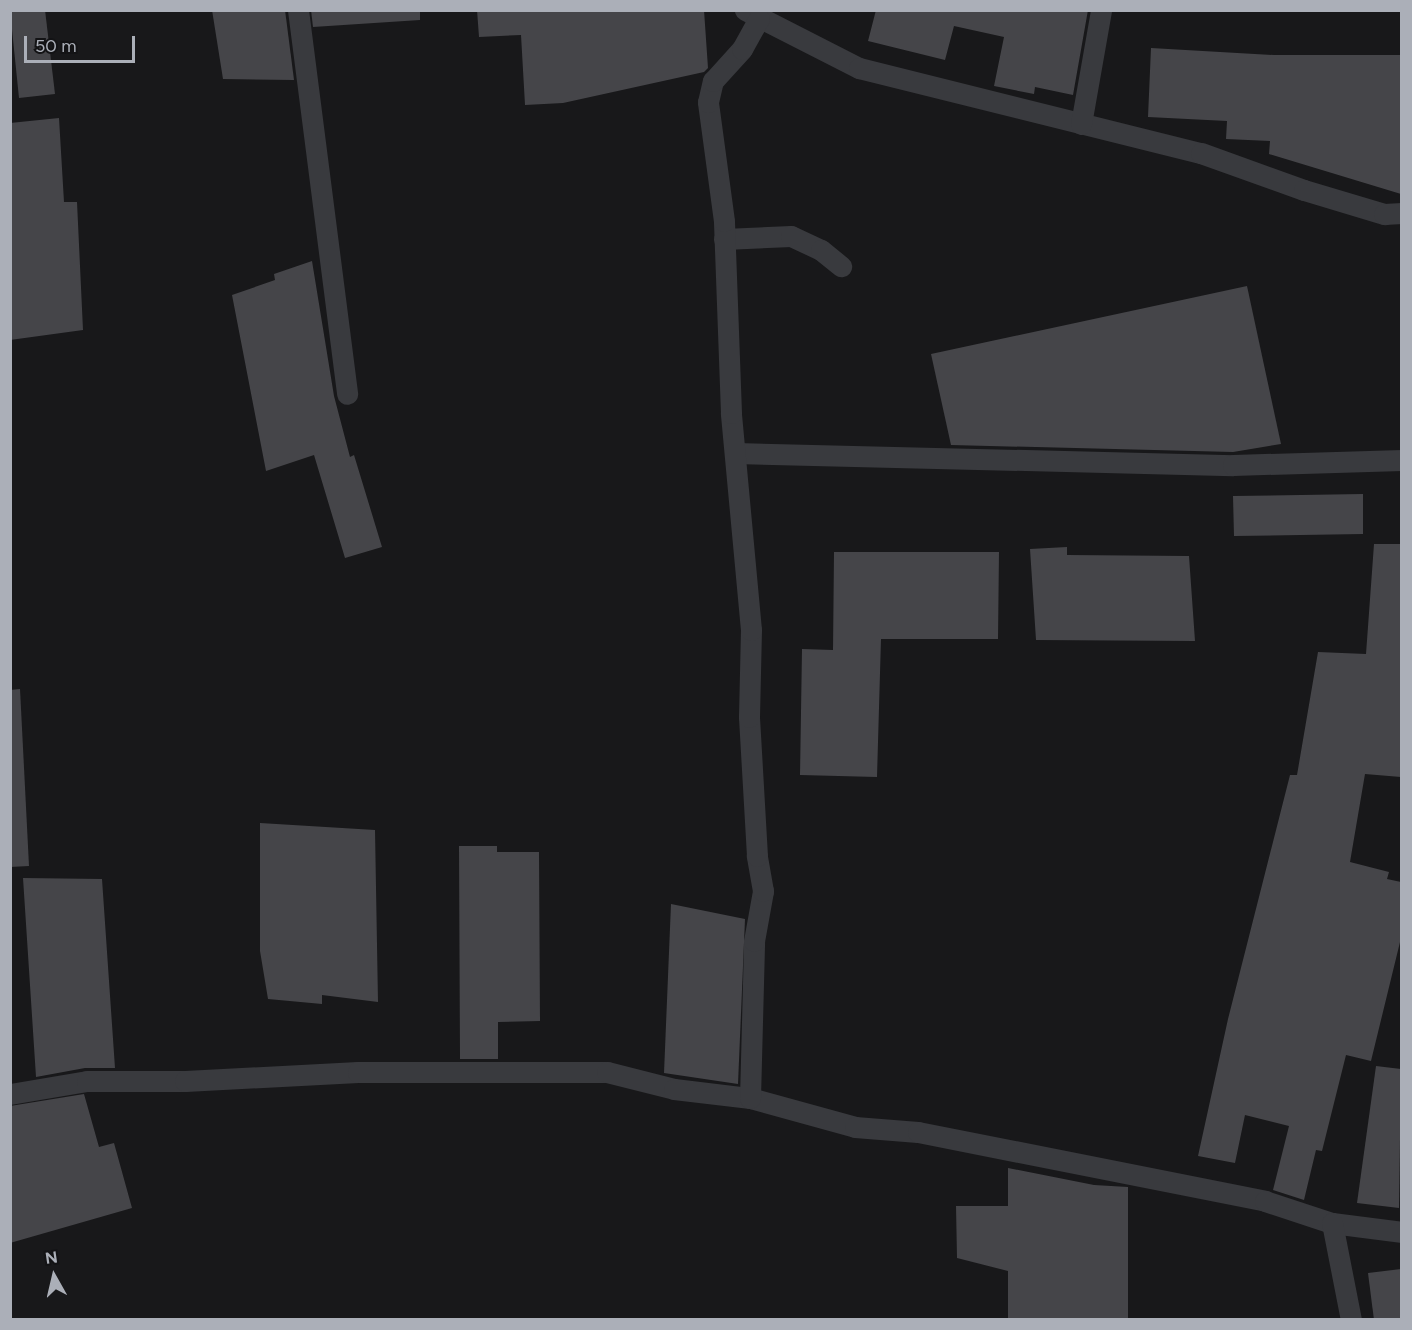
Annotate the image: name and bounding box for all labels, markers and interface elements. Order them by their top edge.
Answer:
scale bar [27,24,138,62]
text: 50 m [35,35,77,57]
north arrow [24,1246,84,1306]
text: N [44,1247,59,1268]

